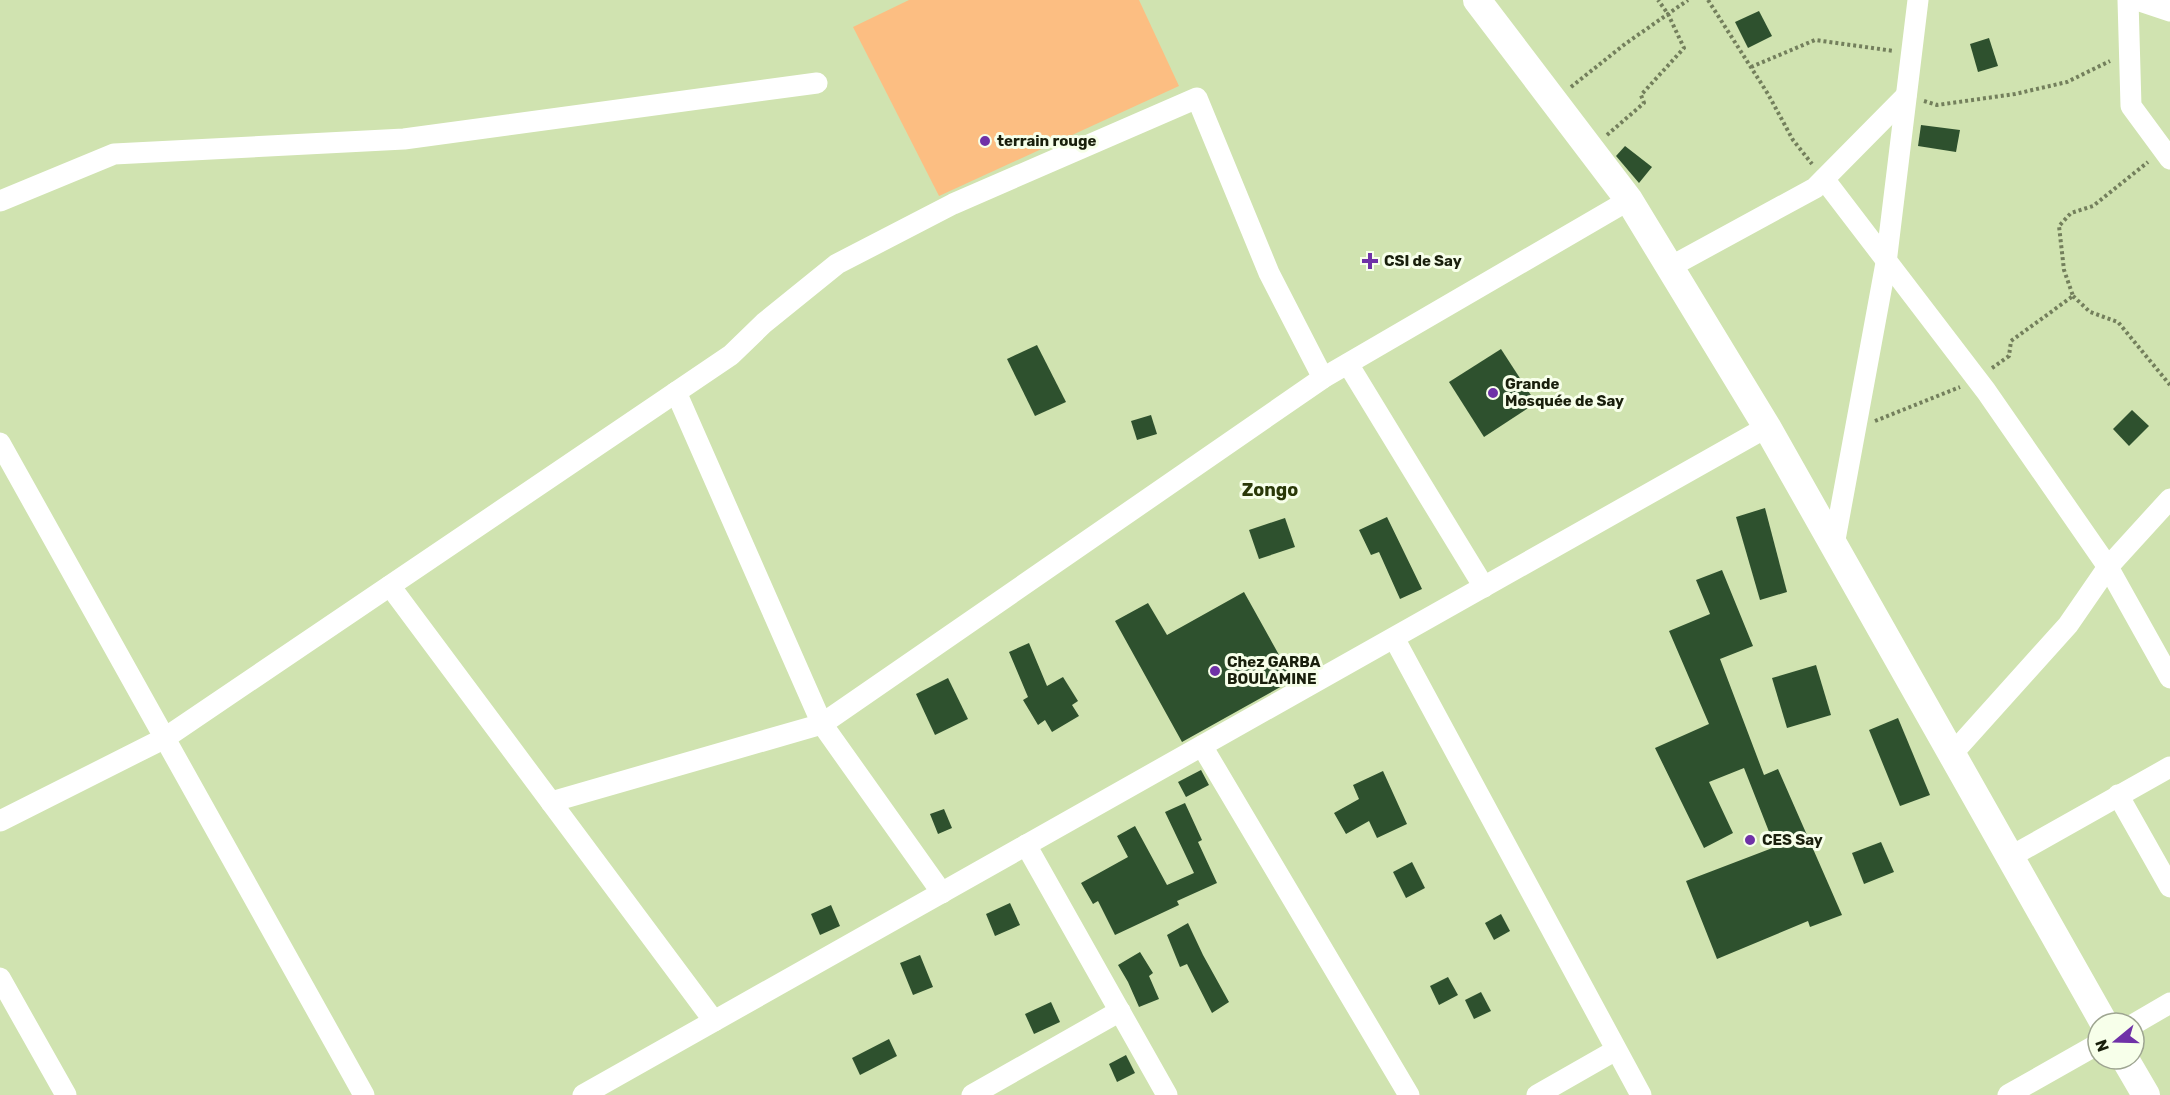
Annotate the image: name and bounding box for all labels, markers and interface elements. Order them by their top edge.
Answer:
place label: terrain rouge [997,132,1096,150]
marker: terrain rouge [978,134,992,148]
marker: CSI de Say [1361,252,1379,270]
place label: CSI de Say [1384,252,1462,270]
place label: Grande Mosquée de Say [1505,375,1624,410]
marker: Grande Mosquée de Say [1486,386,1500,400]
district label: Zongo [1242,479,1298,501]
place label: Chez GARBA BOULAMINE [1227,653,1321,688]
marker: Chez GARBA BOULAMINE [1208,664,1222,678]
place label: CES Say [1762,831,1823,849]
marker: CES Say [1743,833,1757,847]
north arrow [2086,1011,2146,1071]
text: N [2091,1037,2113,1054]

